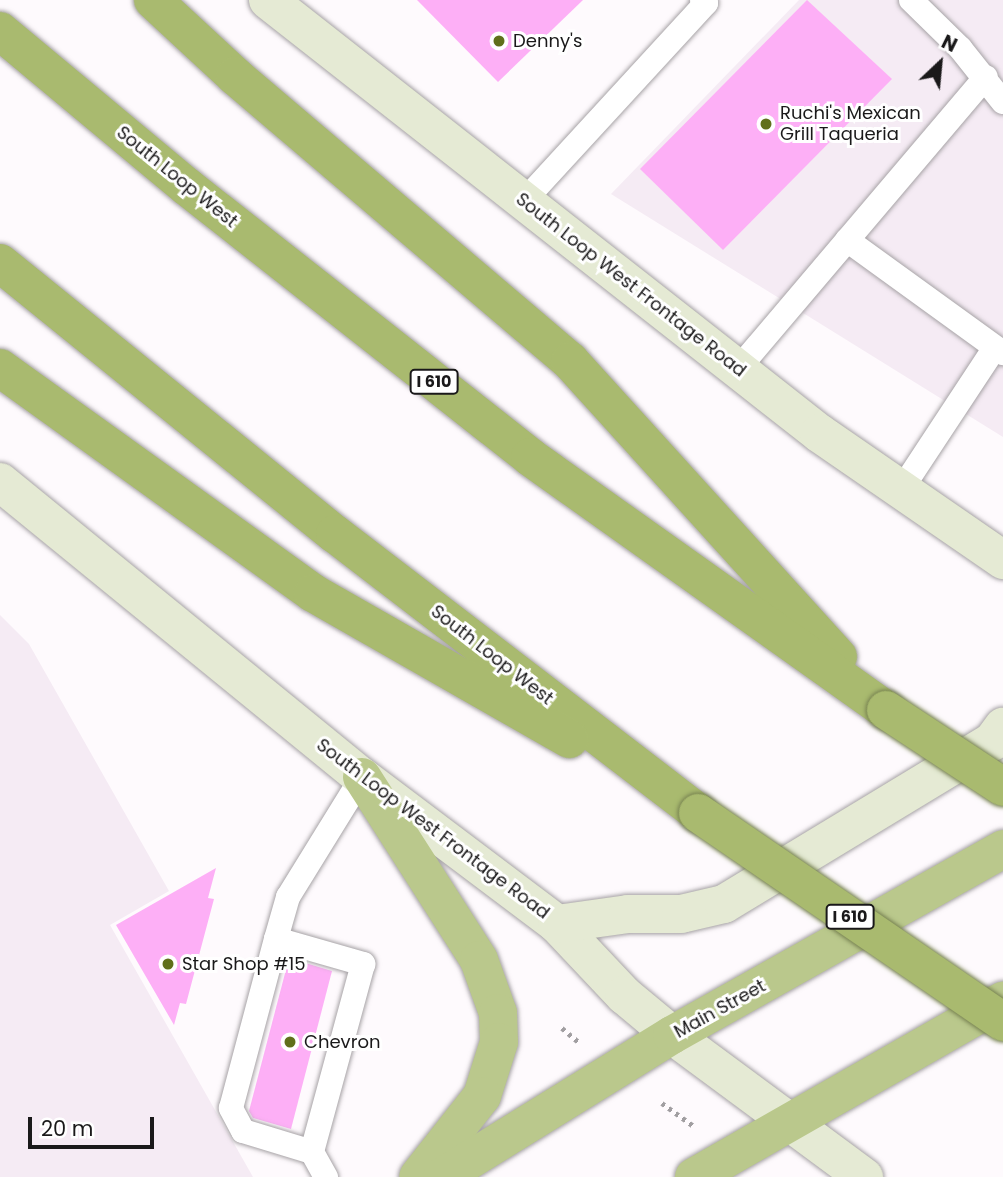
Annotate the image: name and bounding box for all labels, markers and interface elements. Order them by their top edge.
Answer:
north arrow [905,28,975,98]
text: N [937,28,962,59]
place label: Denny's [513,30,582,52]
marker: Denny's [491,33,507,49]
place label: Ruchi's Mexican Grill Taqueria [780,103,921,146]
marker: Ruchi's Mexican Grill Taqueria [758,116,774,132]
street label: South Loop West [112,122,242,232]
street label: South Loop West Frontage Road [512,188,750,382]
road number: I 610 [410,370,458,394]
street label: South Loop West [427,601,557,709]
street label: South Loop West Frontage Road [312,734,554,924]
road number: I 610 [826,904,874,930]
place label: Star Shop #15 [182,953,306,975]
marker: Star Shop #15 [160,956,176,972]
street label: Main Street [671,975,769,1043]
place label: Chevron [304,1031,380,1053]
marker: Chevron [282,1034,298,1050]
scale bar [32,1104,158,1148]
text: 20 m [41,1114,94,1143]

